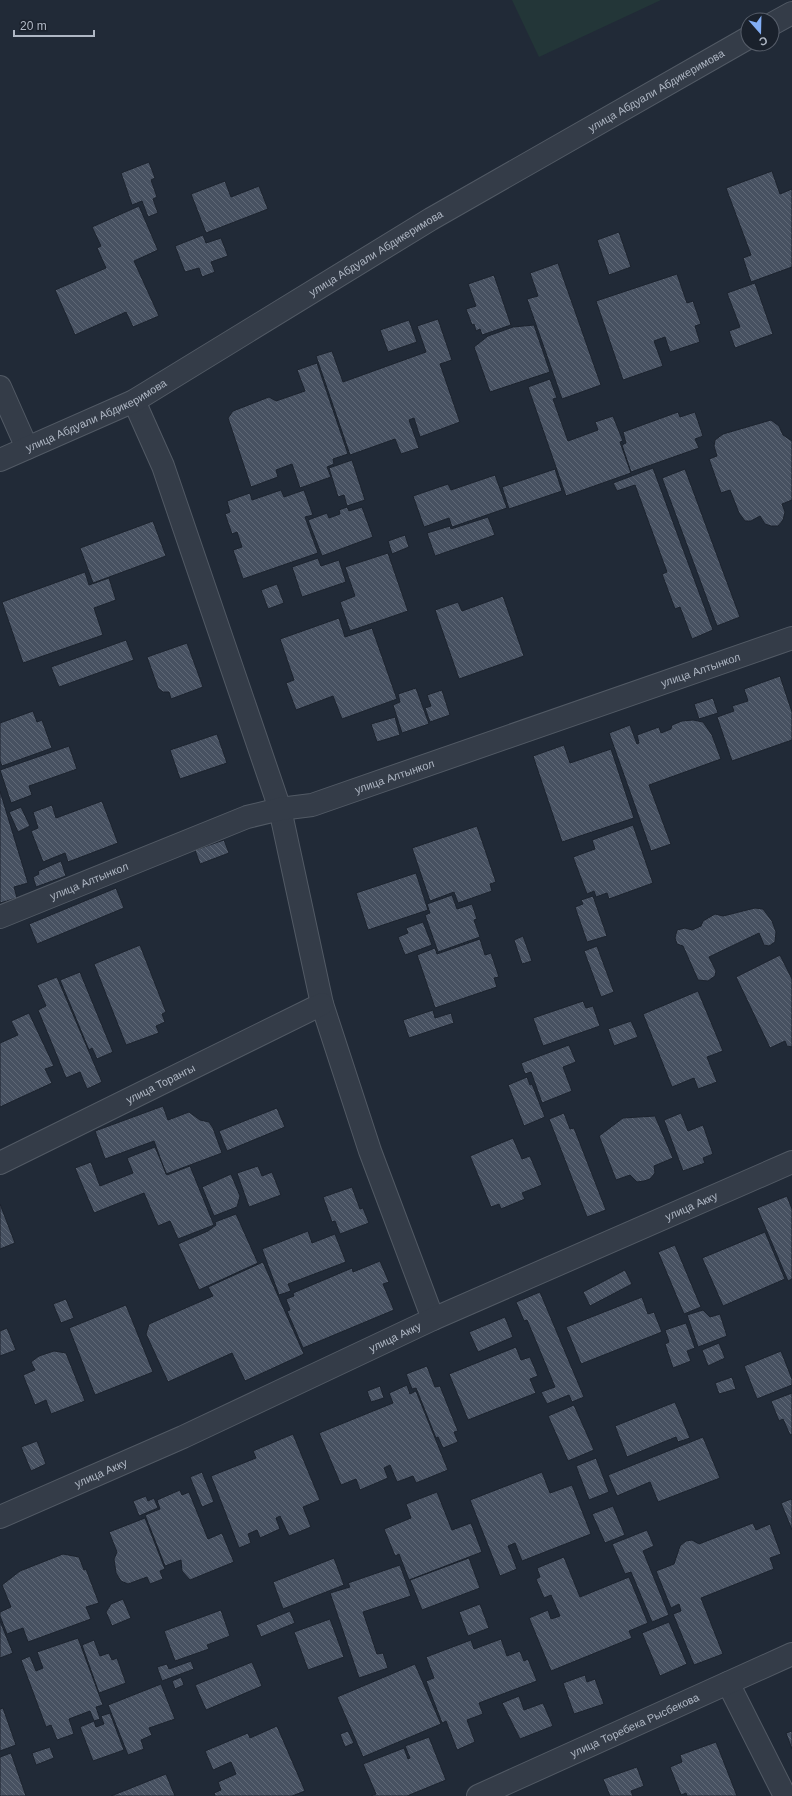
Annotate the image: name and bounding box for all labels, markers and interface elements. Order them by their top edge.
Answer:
scale bar [14,12,94,38]
north arrow [740,12,780,52]
text: 20 m [20,19,47,33]
text: С [758,34,769,48]
street label: улица Абдуали Абдикеримова [586,46,727,134]
street label: улица Абдуали Абдикеримова [307,207,446,298]
street label: улица Абдуали Абдикеримова [24,376,169,454]
street label: улица Алтынкол [659,650,742,689]
street label: улица Алтынкол [353,757,436,796]
street label: улица Алтынкол [48,860,130,902]
street label: улица Торангы [124,1062,197,1106]
street label: улица Акку [663,1189,720,1223]
street label: улица Акку [367,1319,423,1354]
street label: улица Акку [73,1456,129,1490]
street label: улица Торебека Рысбекова [568,1690,702,1759]

